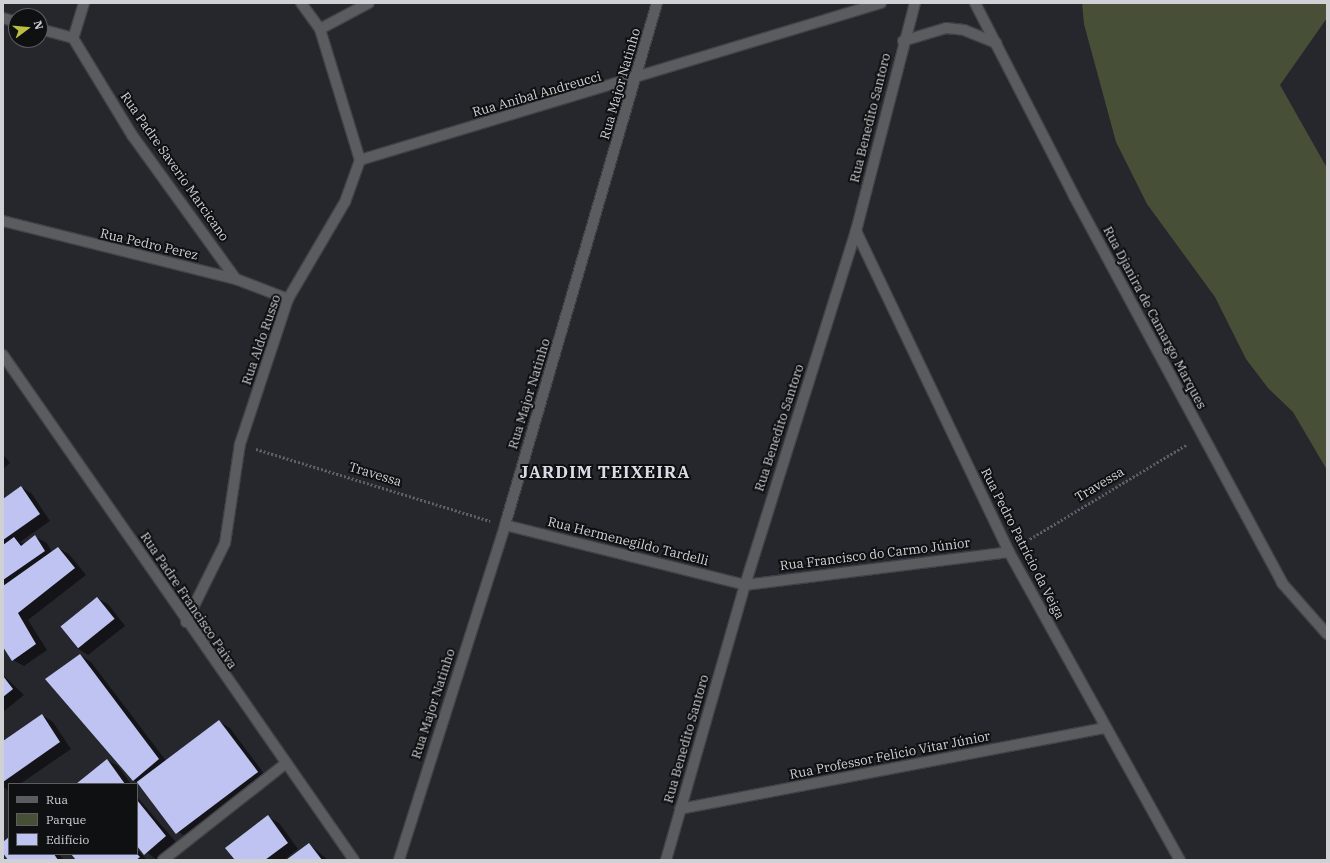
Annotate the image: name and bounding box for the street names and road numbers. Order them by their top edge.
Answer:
street label: Rua Major Natinho [598,27,644,141]
street label: Rua Benedito Santoro [847,52,895,184]
street label: Rua Anibal Andreucci [471,69,603,121]
street label: Rua Padre Saverio Marcicano [116,89,232,245]
street label: Rua Djanira de Camargo Marques [1099,224,1209,412]
street label: Rua Pedro Perez [99,226,199,264]
street label: Rua Aldo Russo [239,293,285,387]
street label: Rua Major Natinho [506,337,554,451]
street label: Rua Benedito Santoro [752,362,808,494]
street label: Travessa [347,460,403,490]
street label: Travessa [1073,464,1127,506]
street label: Rua Pedro Patrício da Veiga [977,466,1067,622]
street label: Rua Hermenegildo Tardelli [546,514,710,570]
street label: Rua Padre Francisco Paiva [136,530,240,672]
street label: Rua Francisco do Carmo Júnior [779,536,971,574]
street label: Rua Major Natinho [409,647,459,761]
street label: Rua Benedito Santoro [661,673,713,805]
street label: Rua Professor Felicio Vitar Júnior [788,729,992,783]

